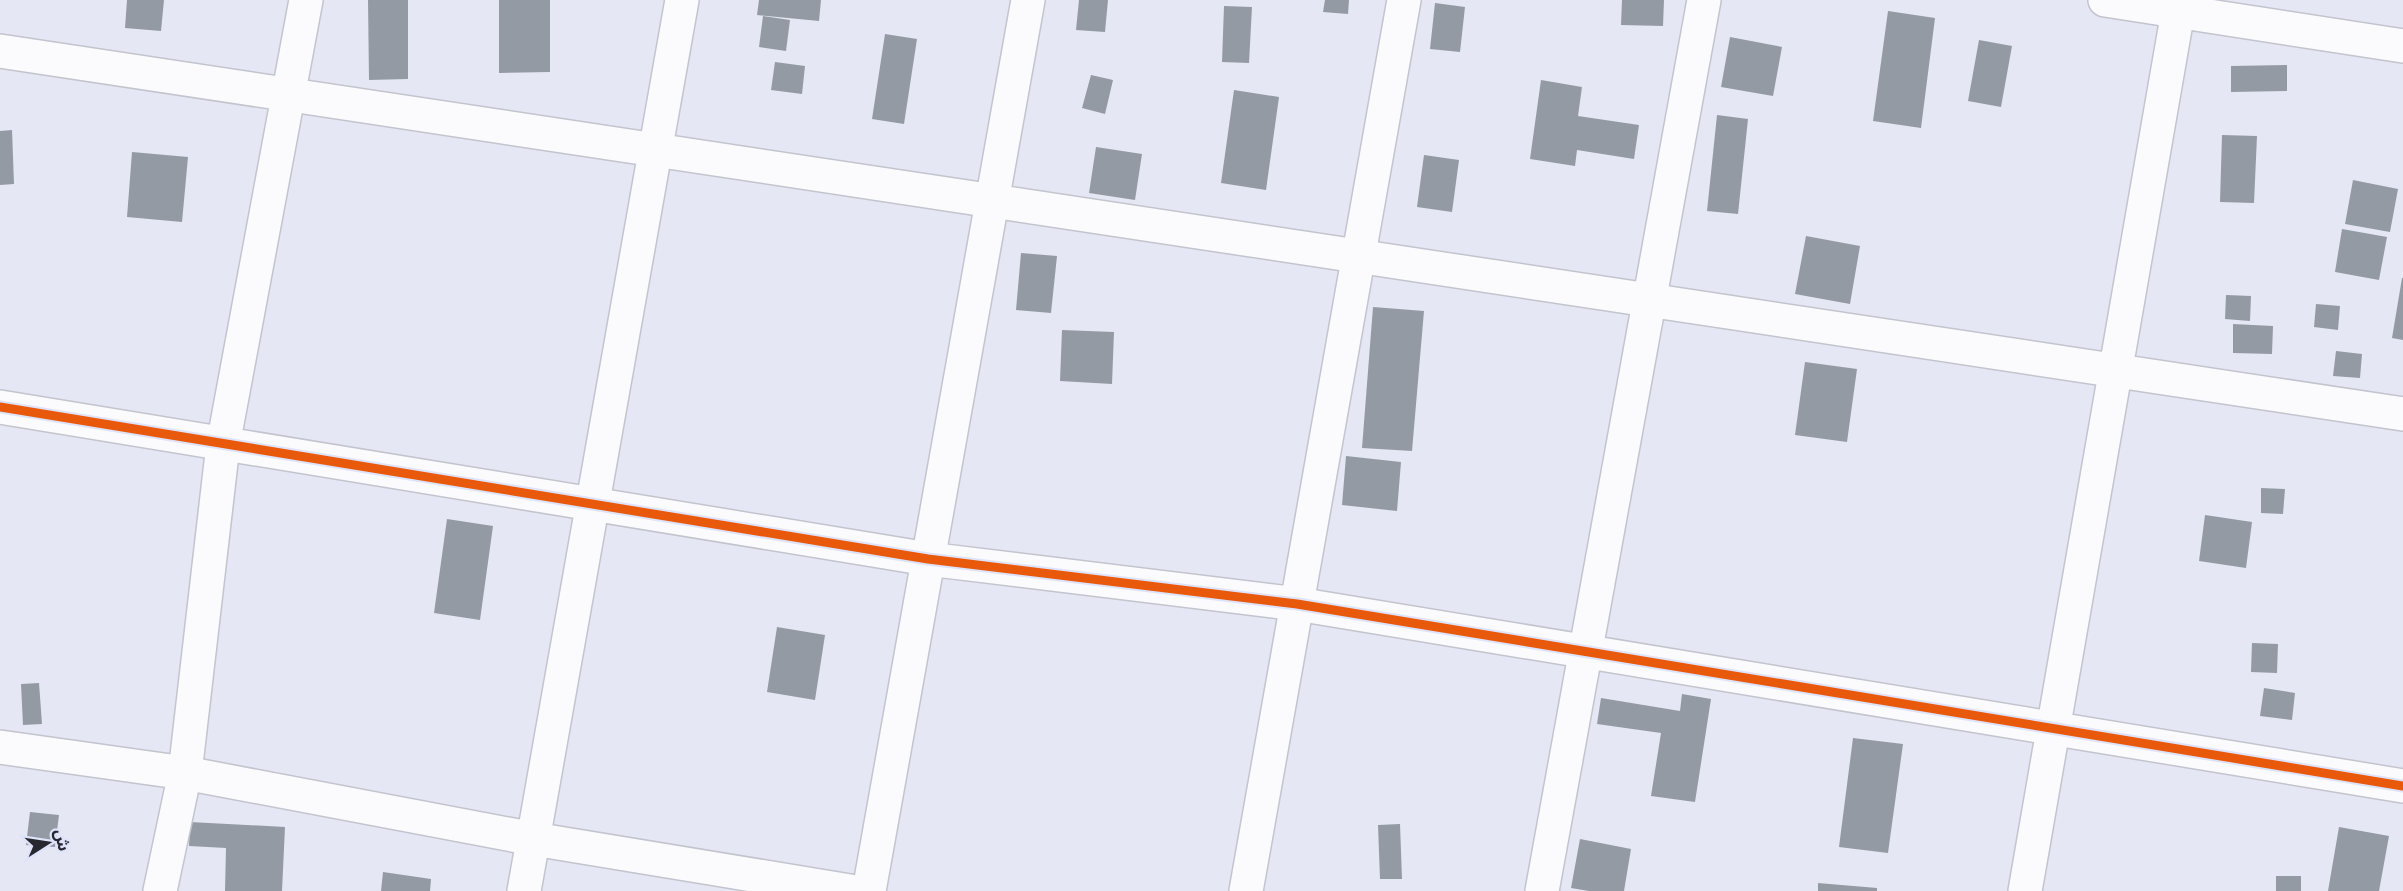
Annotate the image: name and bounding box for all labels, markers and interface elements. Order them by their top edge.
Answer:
north arrow [18,813,78,873]
text: ش [51,827,74,853]

